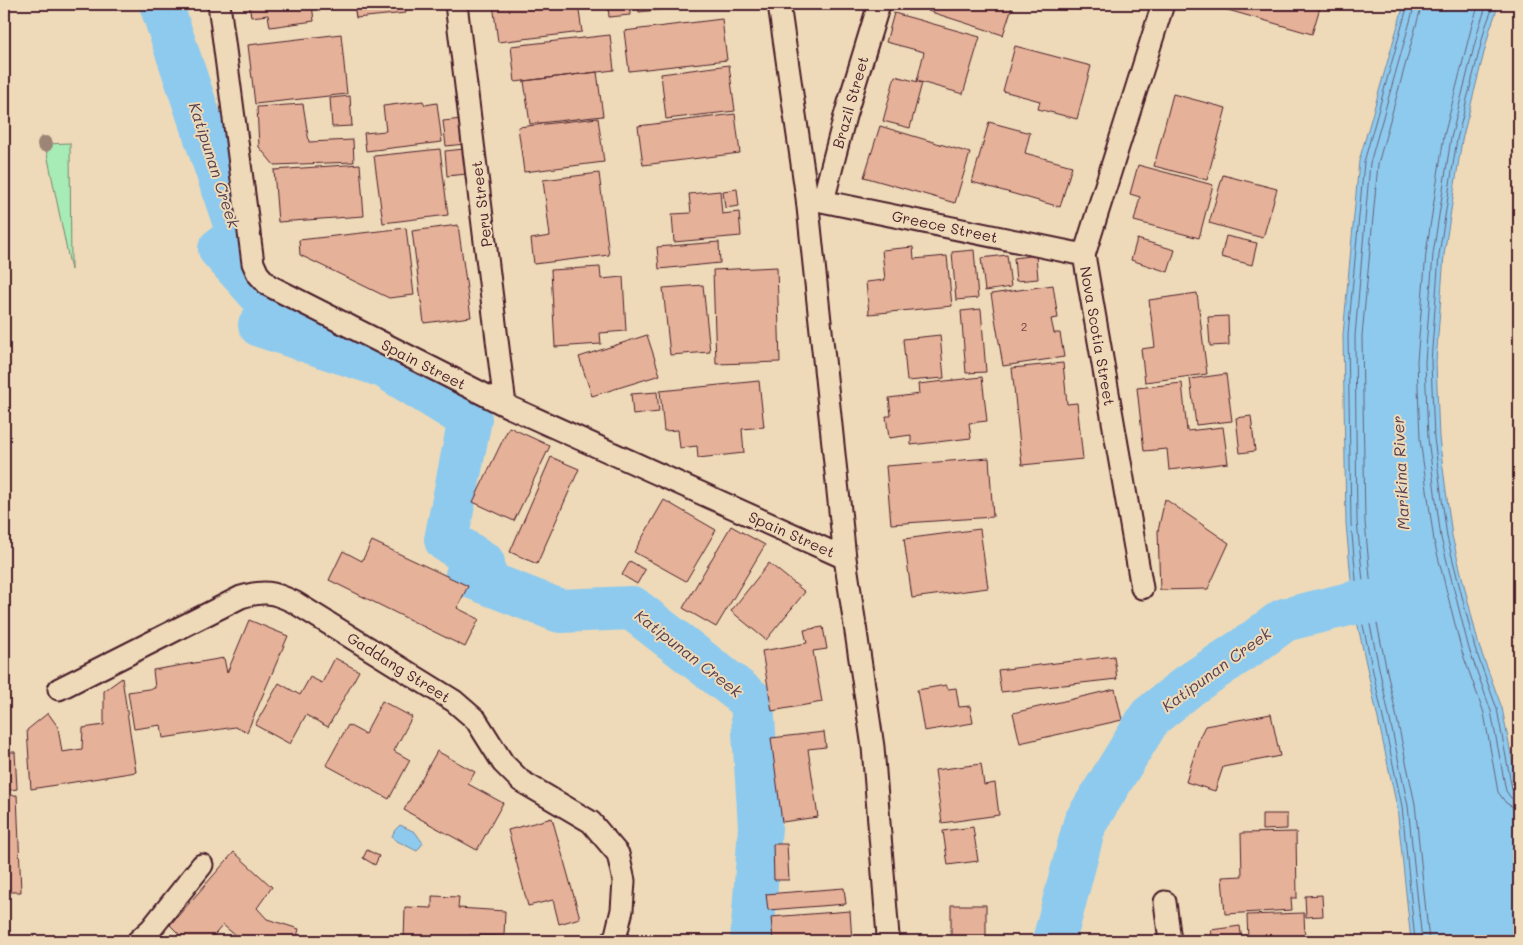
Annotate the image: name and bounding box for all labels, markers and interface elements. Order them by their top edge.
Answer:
street label: Brazil Street [827,53,873,151]
water label: Katipunan Creek [185,100,245,231]
street label: Peru Street [466,160,496,248]
street label: Greece Street [890,205,1000,247]
street label: Nova Scotia Street [1076,265,1120,407]
house number: 2 [1021,318,1027,334]
street label: Spain Street [378,334,470,394]
water label: Marikina River [1387,415,1413,531]
street label: Spain Street [746,506,838,562]
water label: Katipunan Creek [631,604,747,702]
water label: Katipunan Creek [1157,622,1275,716]
street label: Gaddang Street [344,627,454,707]

